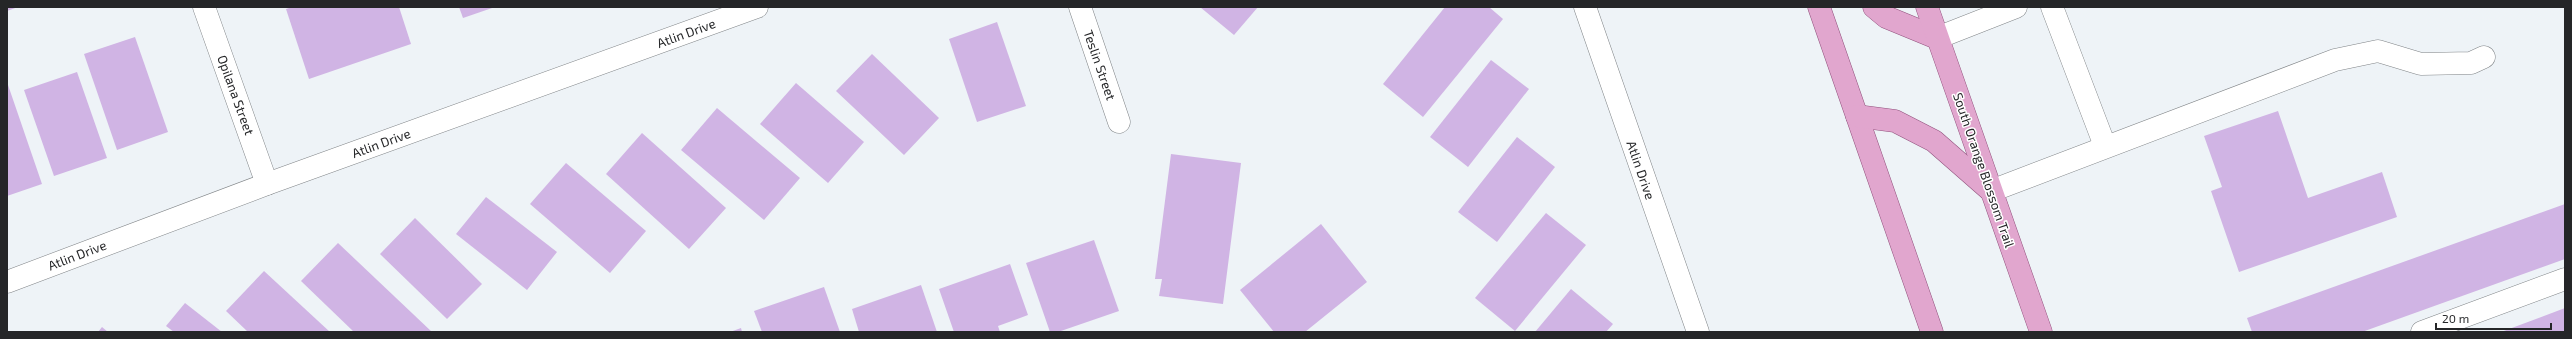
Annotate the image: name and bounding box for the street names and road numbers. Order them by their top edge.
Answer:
street label: Atlin Drive [654,15,718,51]
street label: Teslin Street [1080,28,1120,102]
street label: Opilana Street [214,53,258,137]
street label: South Orange Blossom Trail [1950,90,2018,250]
street label: Atlin Drive [349,125,413,161]
street label: Atlin Drive [1623,138,1659,202]
street label: Atlin Drive [46,237,108,273]

